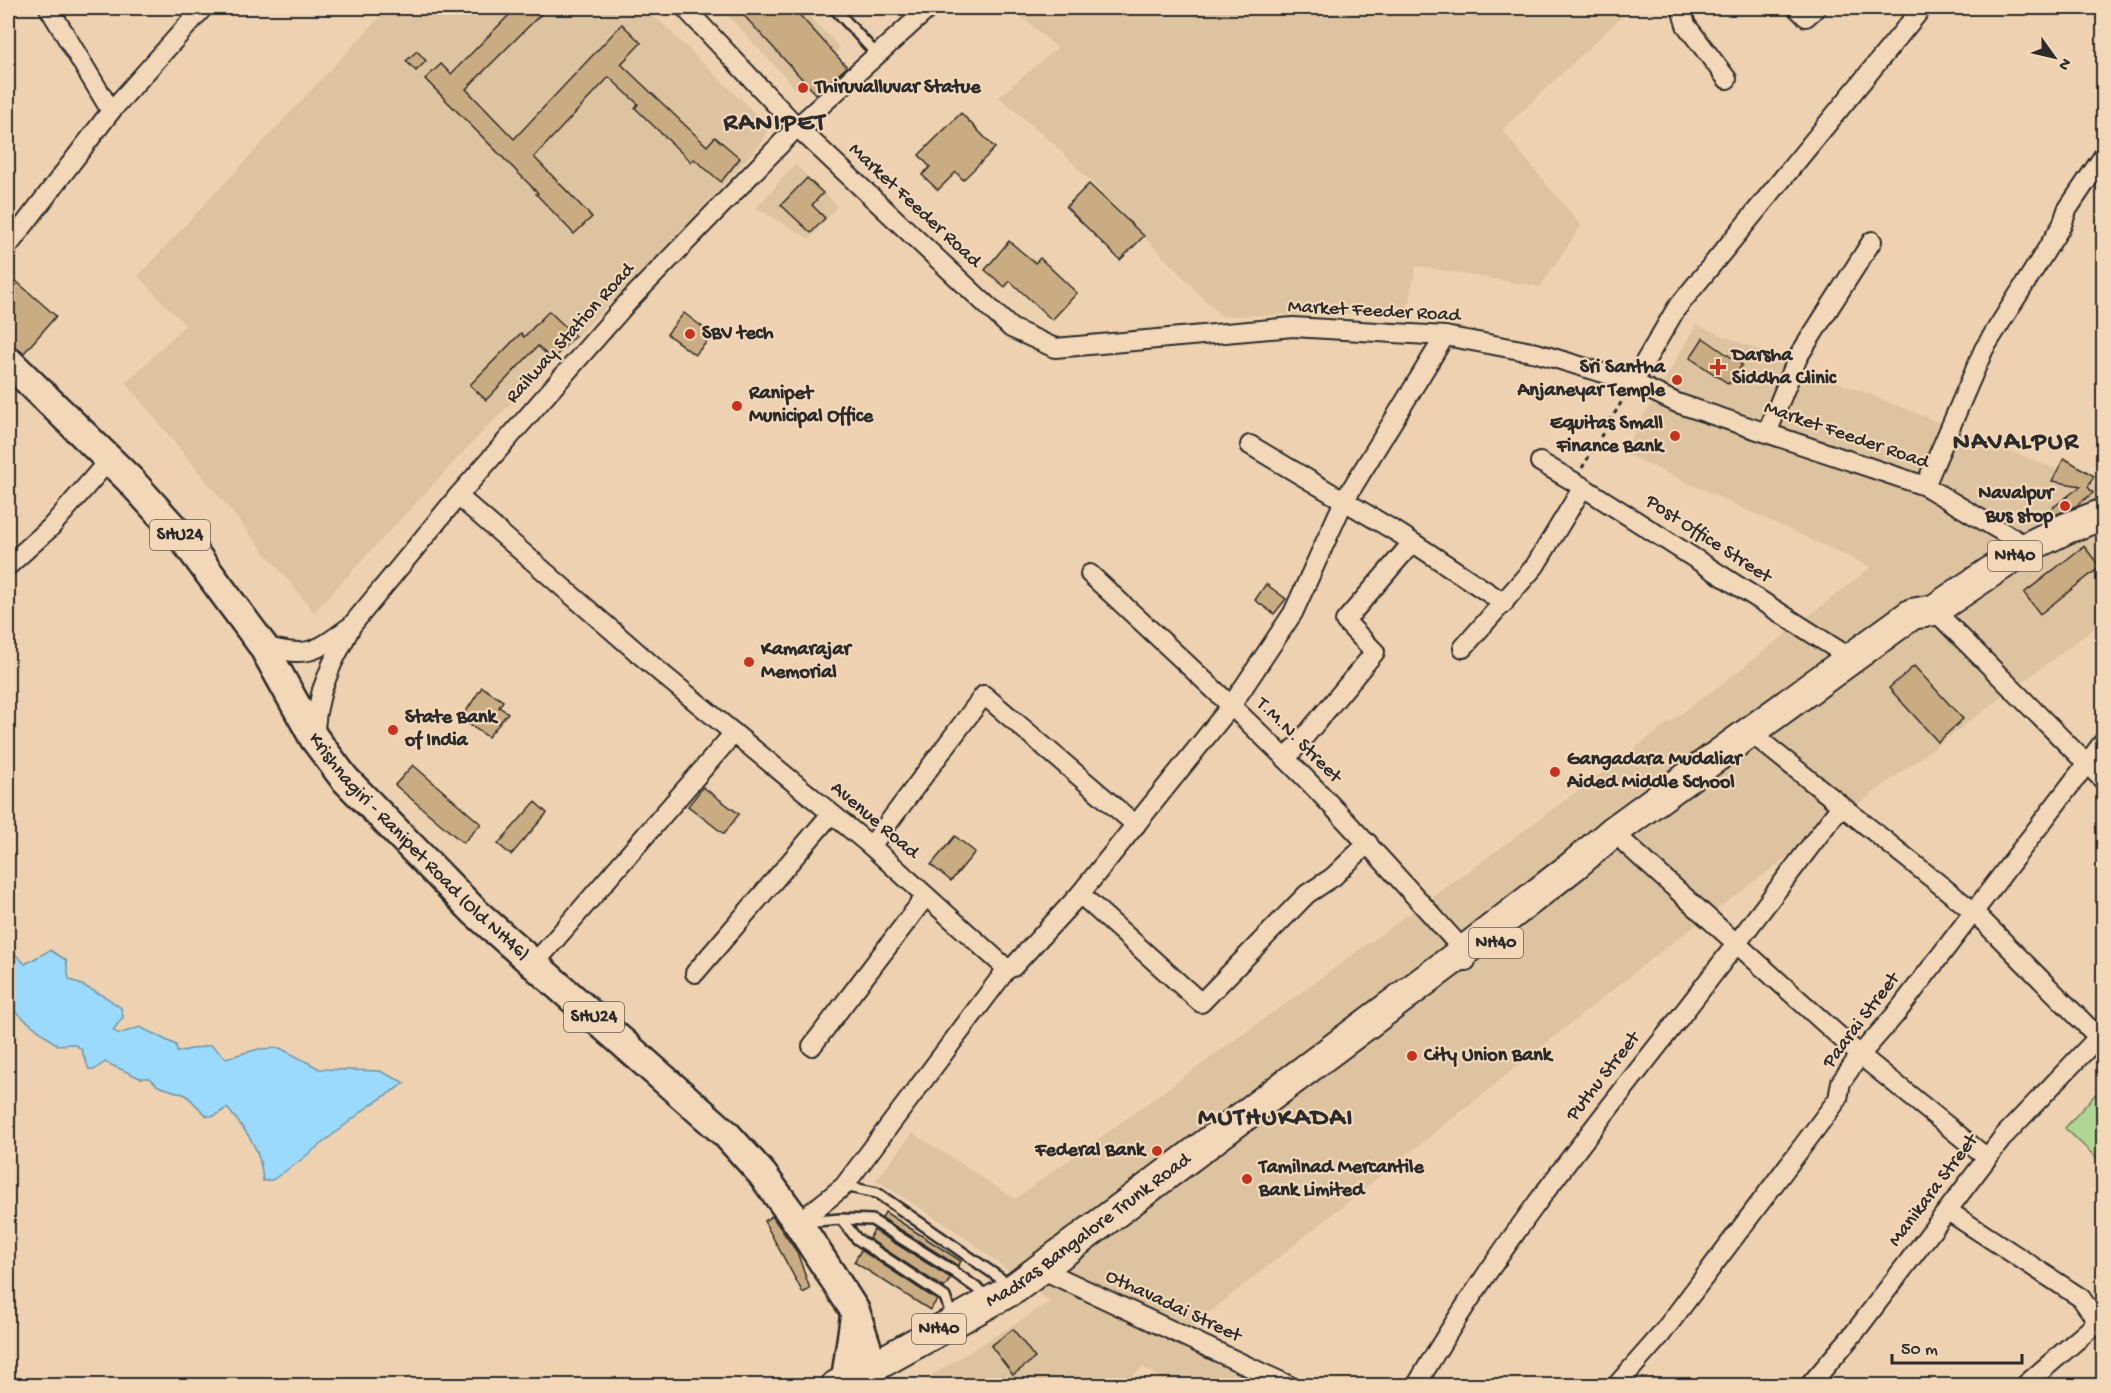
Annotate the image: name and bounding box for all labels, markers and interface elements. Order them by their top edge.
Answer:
north arrow [2024,27,2084,87]
text: N [2052,54,2074,74]
place label: Thiruvalluvar Statue [813,77,981,100]
marker: Thiruvalluvar Statue [796,81,810,95]
district label: RANIPET [722,109,827,140]
street label: Market Feeder Road [843,139,987,275]
street label: Railway Station Road [502,257,642,409]
street label: Market Feeder Road [1287,296,1463,328]
place label: SBV tech [702,323,774,346]
marker: SBV tech [683,327,697,341]
place label: Darsha Siddha Clinic [1730,345,1837,391]
place label: Sri Santha Anjaneyar Temple [1516,357,1666,403]
marker: Darsha Siddha Clinic [1709,358,1727,376]
marker: Sri Santha Anjaneyar Temple [1670,373,1684,387]
place label: Ranipet Municipal Office [748,383,874,429]
street label: Market Feeder Road [1761,397,1934,476]
marker: Ranipet Municipal Office [730,399,744,413]
place label: Equitas Small Finance Bank [1550,413,1665,459]
district label: NAVALPUR [1953,428,2079,459]
marker: Equitas Small Finance Bank [1668,429,1682,443]
place label: Navalpur Bus stop [1978,483,2055,529]
street label: Post Office Street [1640,490,1777,590]
marker: Navalpur Bus stop [2058,499,2072,513]
road number: SHU24 [150,520,210,550]
road number: NH40 [1988,541,2042,571]
place label: Kamarajar Memorial [760,639,853,685]
marker: Kamarajar Memorial [742,655,756,669]
street label: T.M.N. Street [1250,693,1347,790]
place label: State Bank of India [404,707,499,753]
marker: State Bank of India [386,723,400,737]
street label: Krishnagiri - Ranipet Road (Old NH46) [303,728,534,966]
place label: Gangadara Mudaliar Aided Middle School [1566,749,1743,795]
marker: Gangadara Mudaliar Aided Middle School [1548,765,1562,779]
street label: Avenue Road [825,777,925,866]
road number: NH40 [1469,928,1523,958]
street label: Paarai Street [1818,967,1907,1074]
road number: SHU24 [564,1002,624,1032]
street label: Puthu Street [1561,1026,1647,1127]
place label: City Union Bank [1423,1045,1554,1068]
marker: City Union Bank [1405,1049,1419,1063]
district label: MUTHUKADAI [1198,1104,1354,1135]
street label: Manikara Street [1884,1129,1985,1252]
place label: Federal Bank [1034,1140,1147,1163]
marker: Federal Bank [1150,1144,1164,1158]
street label: Madras Bangalore Trunk Road [982,1147,1197,1313]
place label: Tamilnad Mercantile Bank Limited [1257,1157,1424,1203]
marker: Tamilnad Mercantile Bank Limited [1240,1172,1254,1186]
street label: Othavadai Street [1101,1265,1246,1349]
road number: NH40 [912,1314,966,1344]
scale bar [1892,1327,2022,1365]
text: 50 m [1901,1340,1938,1361]

